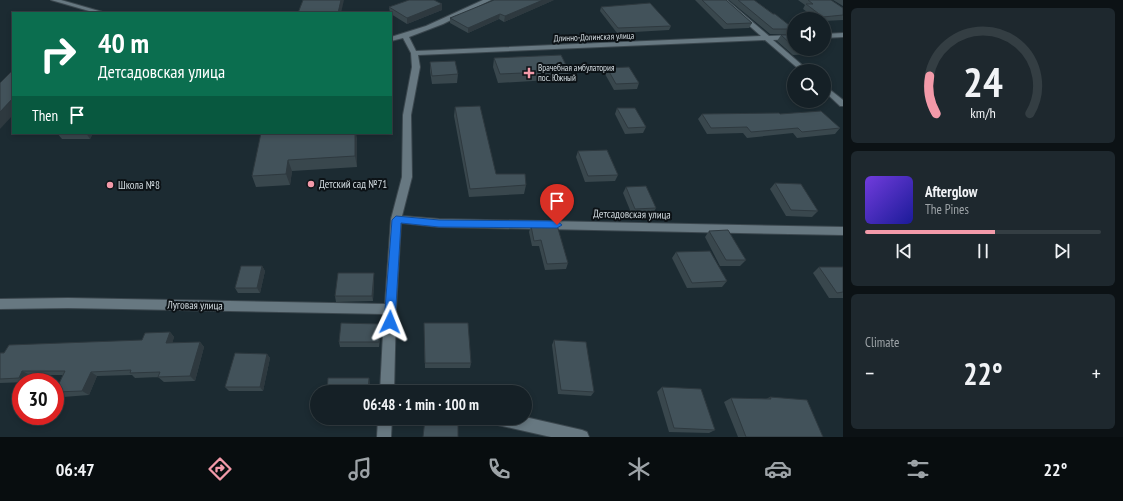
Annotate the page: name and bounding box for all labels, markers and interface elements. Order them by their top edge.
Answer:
map controls [787,12,831,108]
button: sound [787,12,831,56]
text: 40 m [98,24,149,61]
icon: right [32,28,84,80]
street label: Длинно-Долинская улица [553,30,635,43]
text: 24 [963,54,1003,107]
text: Детсадовская улица [98,60,225,83]
place label: Врачебная амбулатория пос. Южный [538,62,614,83]
button: search [787,64,831,108]
marker: Врачебная амбулатория пос. Южный [523,67,535,79]
text: km/h [970,102,996,121]
icon: arrive [66,104,88,126]
text: Then [32,106,58,125]
place label: Детский сад №71 [319,177,387,191]
place label: Школа №8 [118,178,160,192]
marker: Детский сад №71 [306,179,316,189]
marker: Школа №8 [105,180,115,190]
text: Afterglow [925,182,977,201]
pin [540,184,574,225]
icon: arrive [546,190,568,212]
text: The Pines [925,201,969,218]
street label: Детсадовская улица [593,206,671,222]
icon: previous [893,240,915,262]
icon: pause [972,240,994,262]
icon: next [1051,240,1073,262]
street label: Луговая улица [166,297,223,312]
position arrow [369,301,411,343]
text: Climate [865,334,899,351]
text: 22° [963,354,1003,393]
text: − [865,359,874,387]
text: + [1092,359,1101,387]
speed limit sign: 30 [12,373,64,425]
text: 06:48 · 1 min · 100 m [363,395,479,414]
icon: directions [206,455,234,483]
icon: music [346,455,374,483]
icon: phone [485,455,513,483]
icon: climate [625,455,653,483]
icon: car [764,455,792,483]
icon: filters [904,455,932,483]
text: 06:47 [56,458,95,481]
text: 22° [1043,458,1067,481]

